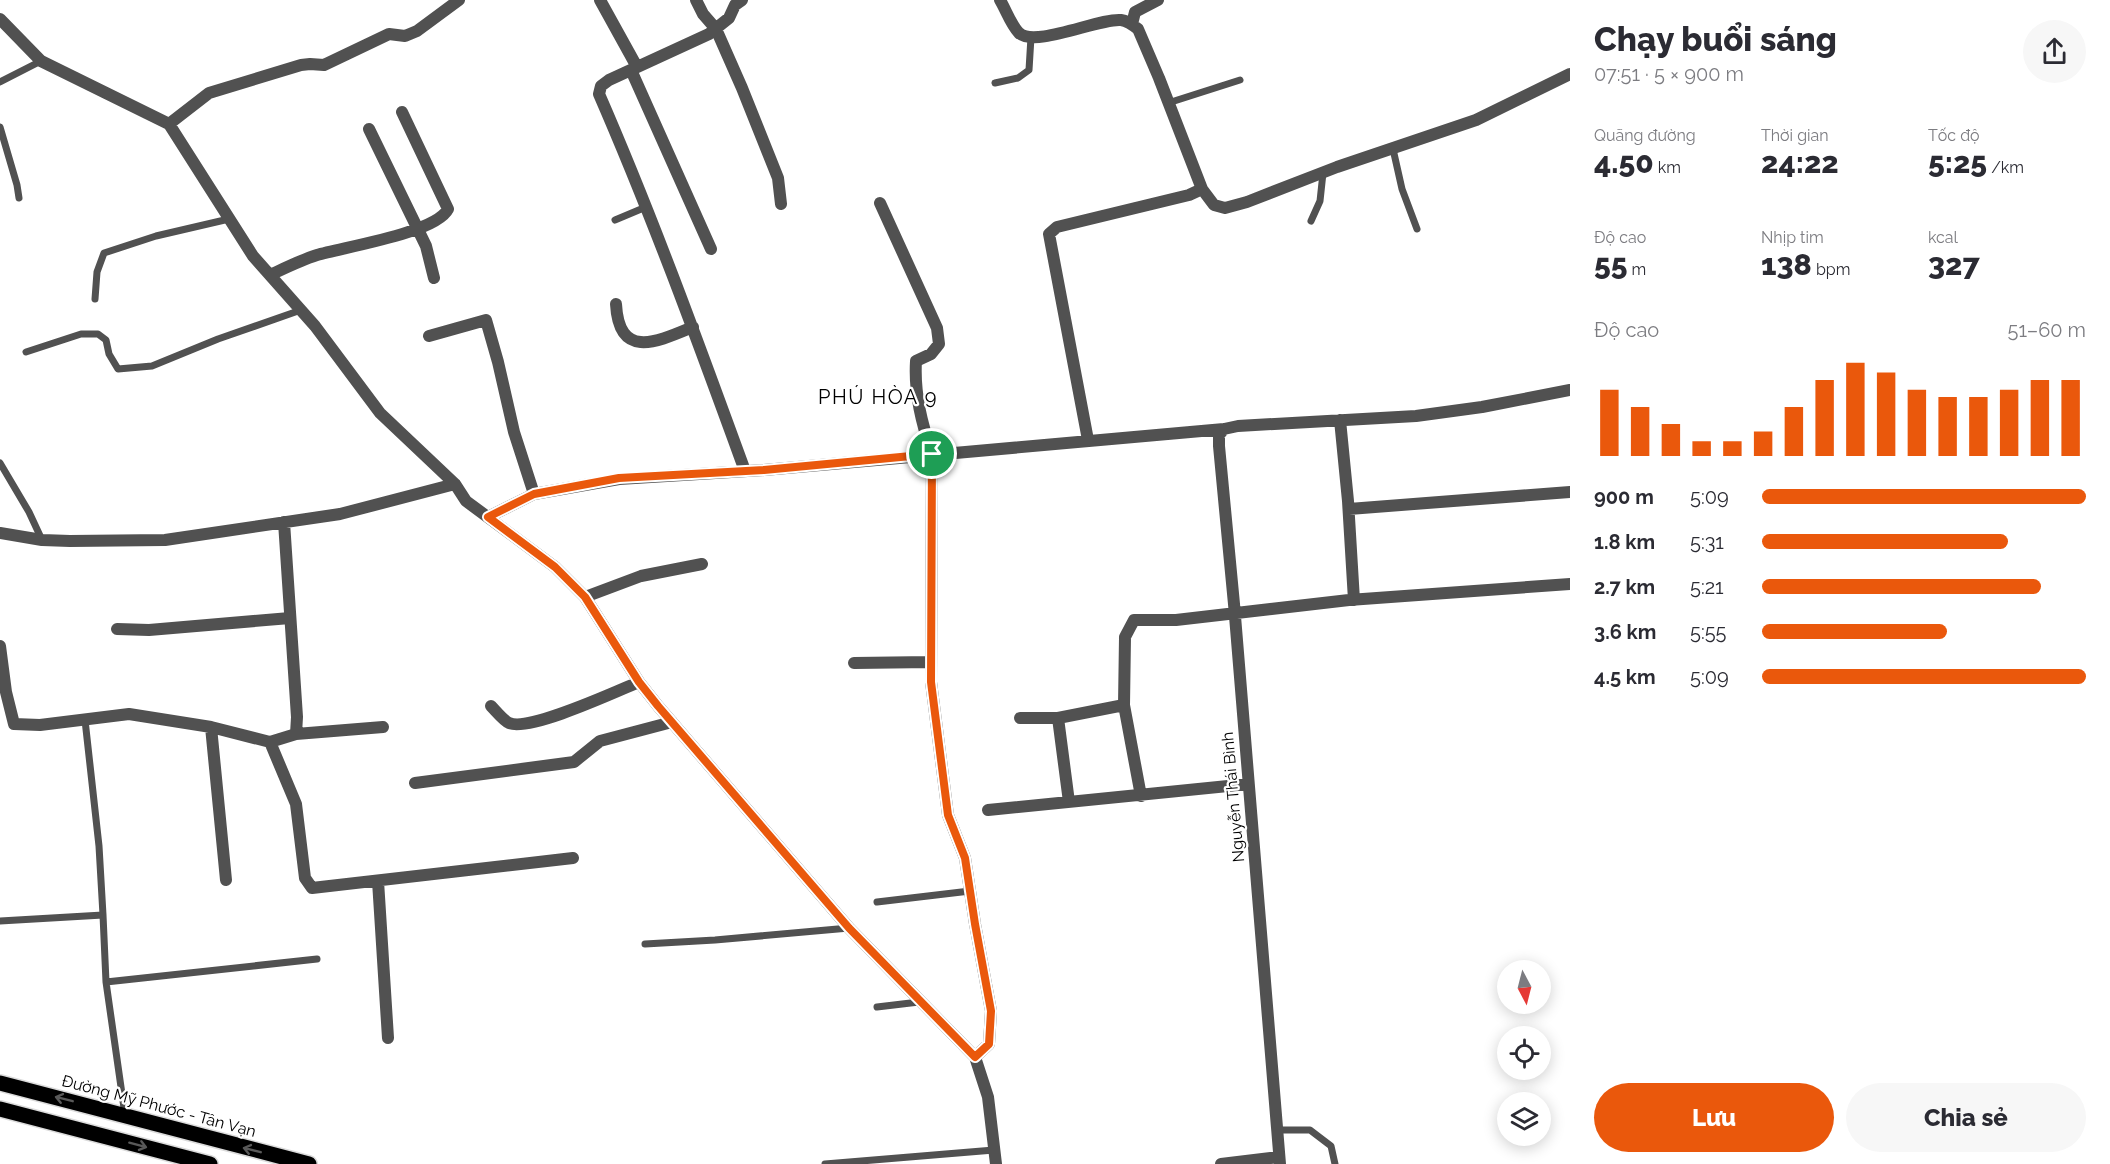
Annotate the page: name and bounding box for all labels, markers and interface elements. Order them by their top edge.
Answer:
text: Chạy buổi sáng [1594,20,1837,59]
button: share [2023,20,2086,83]
text: 07:51 · 5 × 900 m [1594,62,1744,86]
text: Quãng đường [1594,126,1696,145]
text: Thời gian [1761,126,1829,145]
text: Tốc độ [1928,126,1980,145]
text: 4.50 [1594,145,1654,180]
text: 24:22 [1761,145,1839,180]
text: 5:25 [1928,145,1987,180]
text: km [1654,158,1681,177]
text: /km [1987,158,2024,177]
text: Độ cao [1594,228,1646,247]
text: Nhịp tim [1761,228,1824,247]
text: kcal [1928,228,1958,247]
text: 55 [1594,247,1627,282]
text: 138 [1761,247,1812,282]
text: 327 [1928,247,1980,282]
text: m [1627,260,1646,279]
text: bpm [1812,260,1850,279]
text: Độ cao [1594,318,1659,342]
text: 51–60 m [2008,318,2086,342]
district label: PHÚ HÒA 9 [818,385,938,409]
pin [906,428,957,479]
icon: arrive [915,437,948,470]
text: 900 m [1594,485,1654,509]
text: 5:09 [1690,485,1729,509]
text: 1.8 km [1594,530,1655,554]
text: 5:31 [1690,530,1724,554]
text: 2.7 km [1594,575,1655,599]
text: 5:21 [1690,575,1724,599]
text: 3.6 km [1594,620,1656,644]
text: 5:55 [1690,620,1726,644]
text: 4.5 km [1594,665,1656,689]
text: 5:09 [1690,665,1729,689]
street label: Nguyễn Thái Bình [1218,731,1248,863]
north arrow [1497,960,1551,1014]
map controls [1497,960,1551,1146]
button: locate [1497,1026,1551,1080]
street label: Đường Mỹ Phước - Tân Vạn [60,1071,258,1141]
button: Lưu [1594,1083,1834,1152]
button: Chia sẻ [1846,1083,2086,1152]
button: layers [1497,1092,1551,1146]
one-way arrow [54,1093,73,1105]
one-way arrow [128,1140,147,1152]
one-way arrow [243,1143,262,1155]

